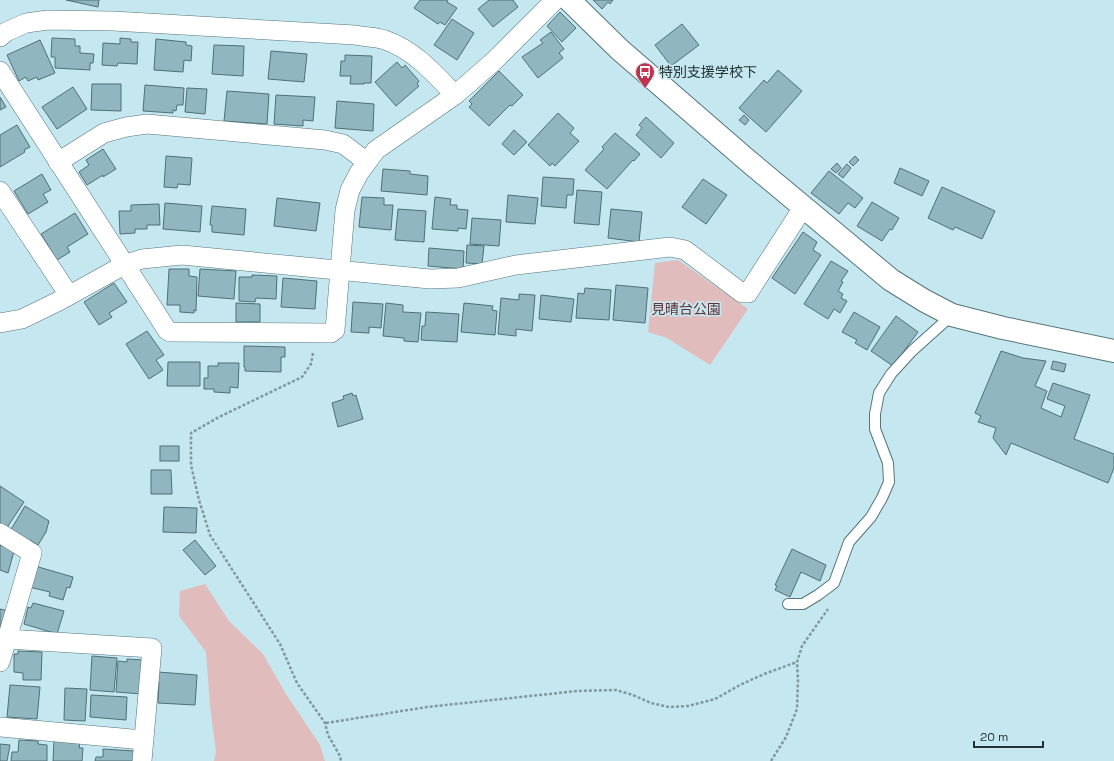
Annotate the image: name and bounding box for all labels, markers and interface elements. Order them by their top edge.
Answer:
bus stop icon: 特別支援学校下 [634,61,656,89]
place label: 特別支援学校下 [659,63,757,81]
park label: 見晴台公園 [651,300,721,318]
scale bar [974,723,1043,749]
text: 20 m [980,729,1008,745]

